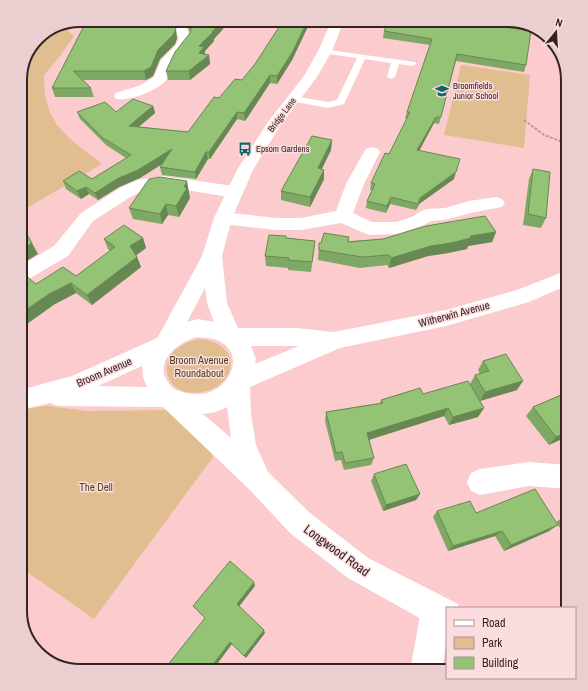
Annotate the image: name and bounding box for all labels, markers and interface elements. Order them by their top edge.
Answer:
north arrow [536,12,576,52]
text: N [554,15,564,30]
place label: Broomfields Junior School [453,80,498,102]
school or university icon: Broomfields Junior School [434,83,450,99]
street label: Bridge Lane [265,95,299,135]
bus stop icon: Epsom Gardens [237,141,253,157]
place label: Epsom Gardens [256,143,310,155]
street label: Witherwin Avenue [417,298,491,330]
park label: Broom Avenue Roundabout [169,353,229,380]
street label: Broom Avenue [74,354,134,390]
park label: The Dell [79,480,113,494]
street label: Longwood Road [300,521,373,580]
legend [446,607,576,679]
text: Road [482,615,506,631]
text: Park [482,635,502,651]
text: Building [482,655,519,671]

